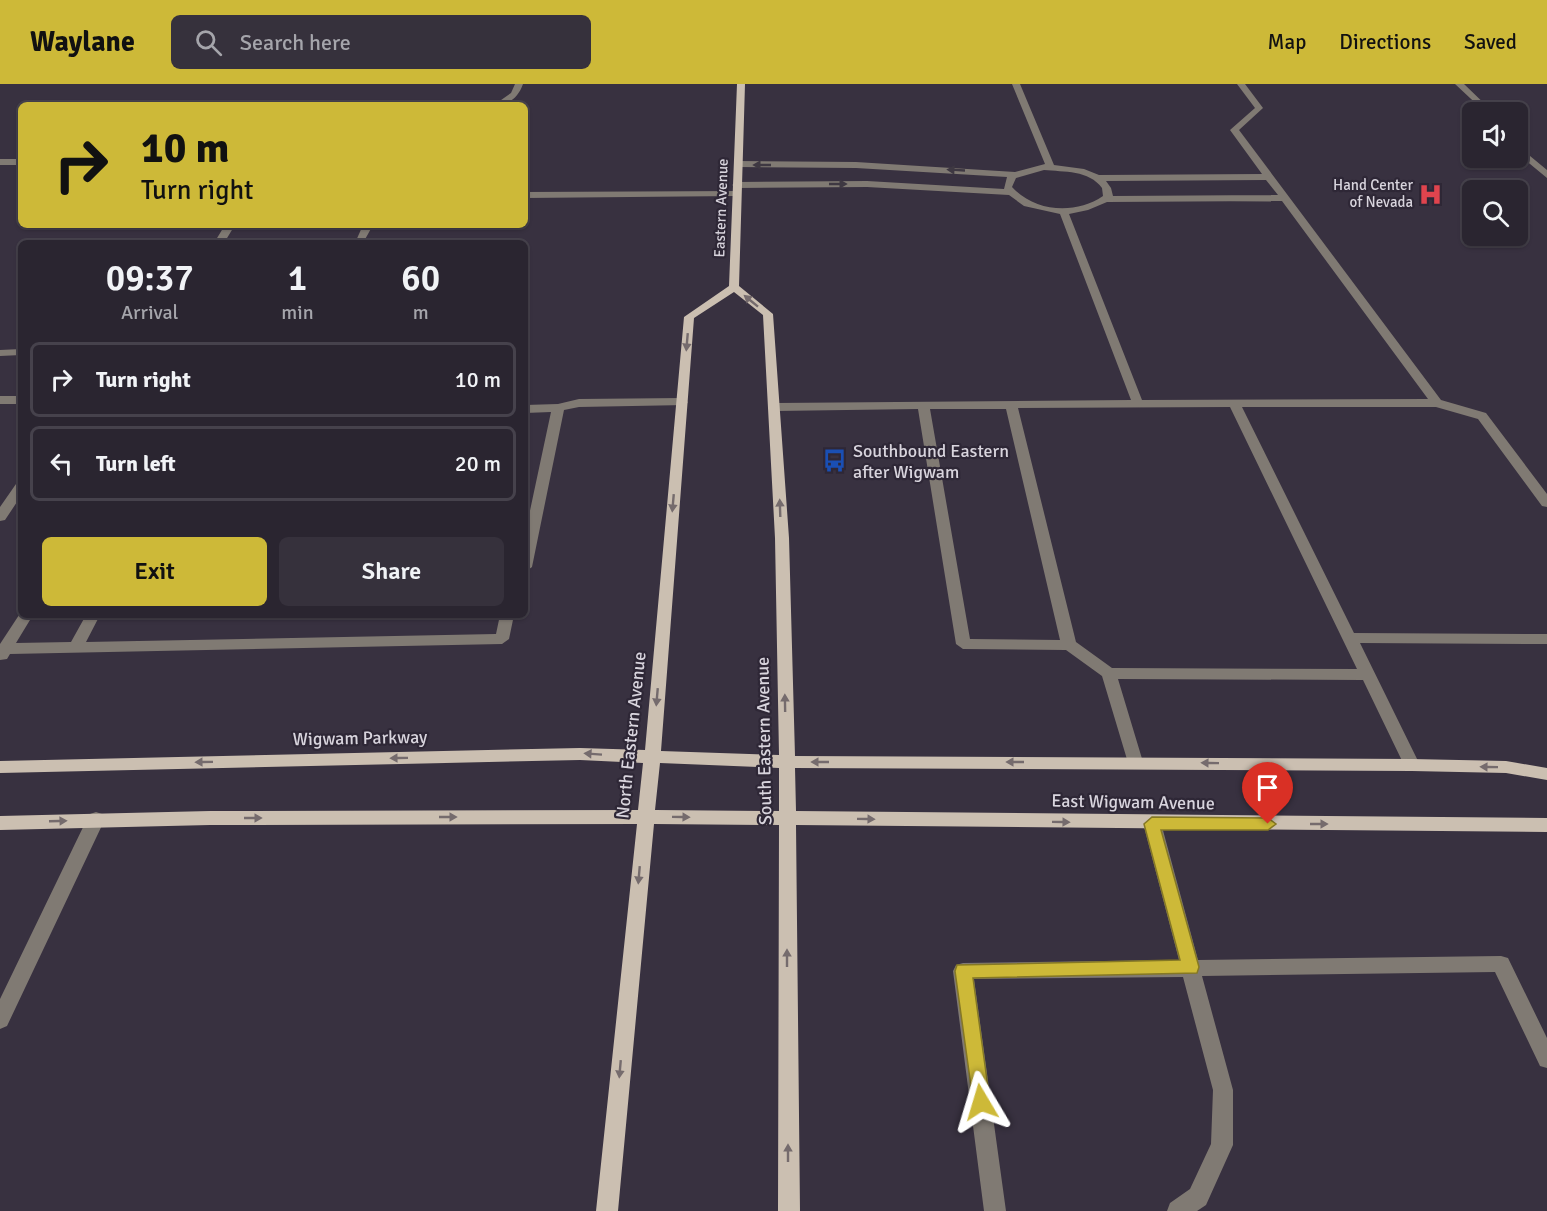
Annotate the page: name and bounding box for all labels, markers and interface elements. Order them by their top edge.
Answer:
search box [171,15,591,69]
text: Waylane [30,25,135,59]
icon: search [192,26,225,59]
text: Search here [240,29,351,56]
text: Map [1268,29,1306,55]
text: Directions [1339,29,1431,55]
text: Saved [1464,29,1517,55]
map controls [1462,102,1528,246]
button: sound [1462,102,1528,168]
text: 10 m [141,123,230,174]
icon: right [42,126,120,204]
street label: Eastern Avenue [710,158,732,258]
one-way arrow [752,160,771,169]
one-way arrow [947,165,966,174]
text: Turn right [141,174,254,207]
place label: Hand Center of Nevada [1333,176,1413,211]
one-way arrow [828,179,847,189]
button: search [1462,180,1528,246]
hospital icon: Hand Center of Nevada [1418,181,1444,207]
text: 09:37 [106,256,194,301]
text: 1 [288,256,307,301]
text: 60 [401,256,440,301]
one-way arrow [743,294,759,307]
text: Arrival [121,300,178,325]
text: min [281,300,314,325]
text: m [413,300,429,325]
one-way arrow [682,333,692,352]
icon: right [45,363,78,396]
text: Turn right [96,366,191,393]
text: 10 m [455,366,501,393]
place label: Southbound Eastern after Wigwam [853,440,1009,483]
icon: left [45,447,78,480]
bus stop icon: Southbound Eastern after Wigwam [822,448,848,474]
text: Turn left [96,450,176,477]
text: 20 m [455,450,501,477]
one-way arrow [669,493,678,512]
one-way arrow [775,499,784,518]
button: Exit [42,537,267,606]
button: Share [279,537,504,606]
street label: North Eastern Avenue [611,651,651,819]
street label: South Eastern Avenue [752,657,776,825]
one-way arrow [652,688,662,707]
one-way arrow [780,694,790,713]
street label: Wigwam Parkway [292,726,428,750]
one-way arrow [584,750,603,759]
one-way arrow [389,753,408,762]
one-way arrow [194,757,213,767]
one-way arrow [811,757,830,767]
one-way arrow [1006,757,1025,767]
one-way arrow [1201,758,1220,767]
pin [1242,762,1293,824]
one-way arrow [1480,762,1499,771]
icon: arrive [1251,771,1284,804]
street label: East Wigwam Avenue [1051,790,1215,814]
one-way arrow [439,812,458,822]
one-way arrow [672,812,691,822]
one-way arrow [244,813,263,823]
one-way arrow [857,814,876,824]
one-way arrow [49,816,68,825]
one-way arrow [1052,817,1071,827]
one-way arrow [1309,819,1328,829]
one-way arrow [634,865,644,884]
one-way arrow [782,948,792,967]
one-way arrow [615,1059,625,1078]
position arrow [949,1070,1013,1134]
one-way arrow [783,1143,793,1162]

